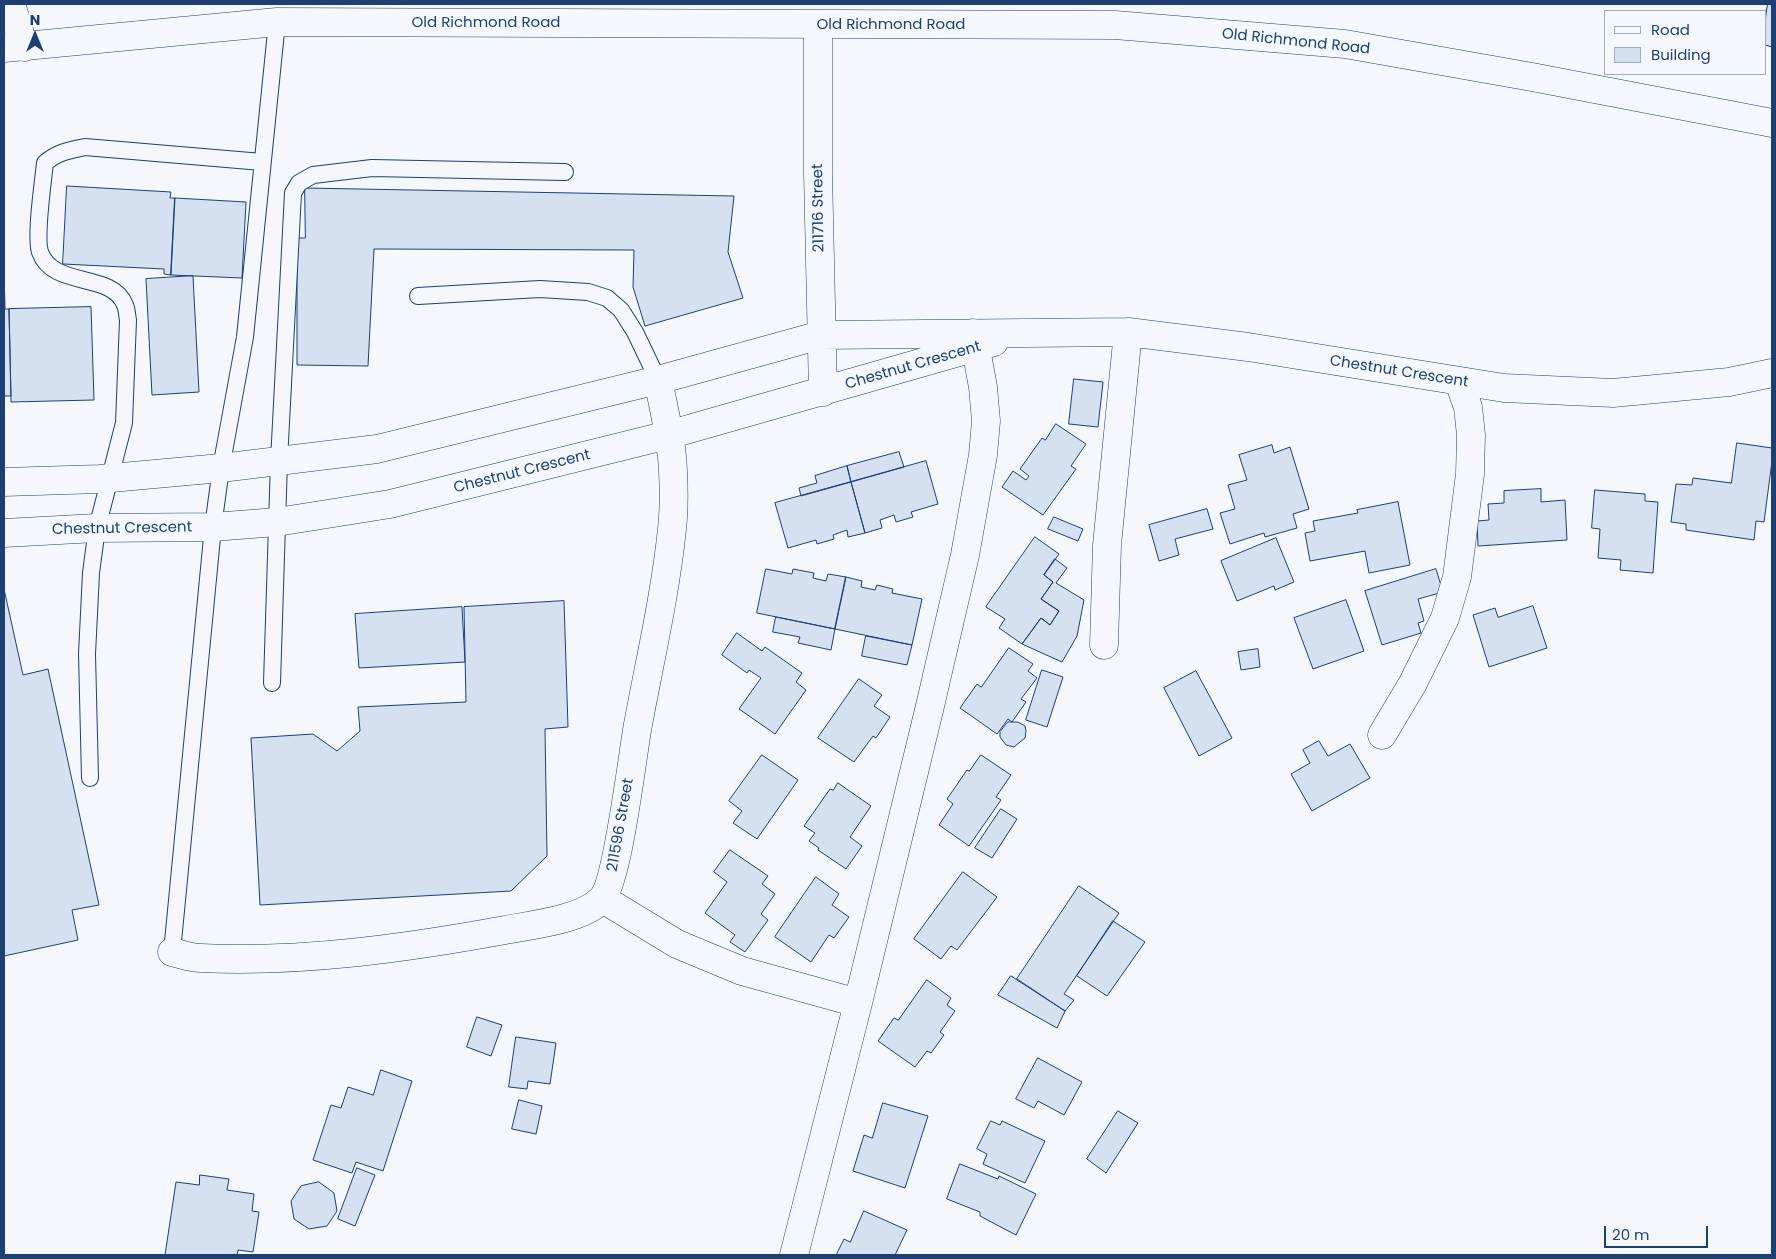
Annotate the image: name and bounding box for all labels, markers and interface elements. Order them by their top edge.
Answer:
north arrow [10,10,60,60]
text: N [30,10,40,30]
legend [1604,10,1766,75]
street label: Old Richmond Road [412,14,560,32]
street label: Old Richmond Road [817,16,965,34]
text: Road [1651,19,1690,40]
street label: Old Richmond Road [1221,25,1371,59]
text: Building [1651,44,1711,65]
street label: 211716 Street [809,164,829,252]
street label: Chestnut Crescent [843,338,983,394]
street label: Chestnut Crescent [1328,352,1470,392]
street label: Chestnut Crescent [452,446,592,498]
street label: Chestnut Crescent [52,519,192,539]
street label: 211596 Street [604,777,638,873]
scale bar [1606,1216,1710,1248]
text: 20 m [1612,1224,1650,1245]

